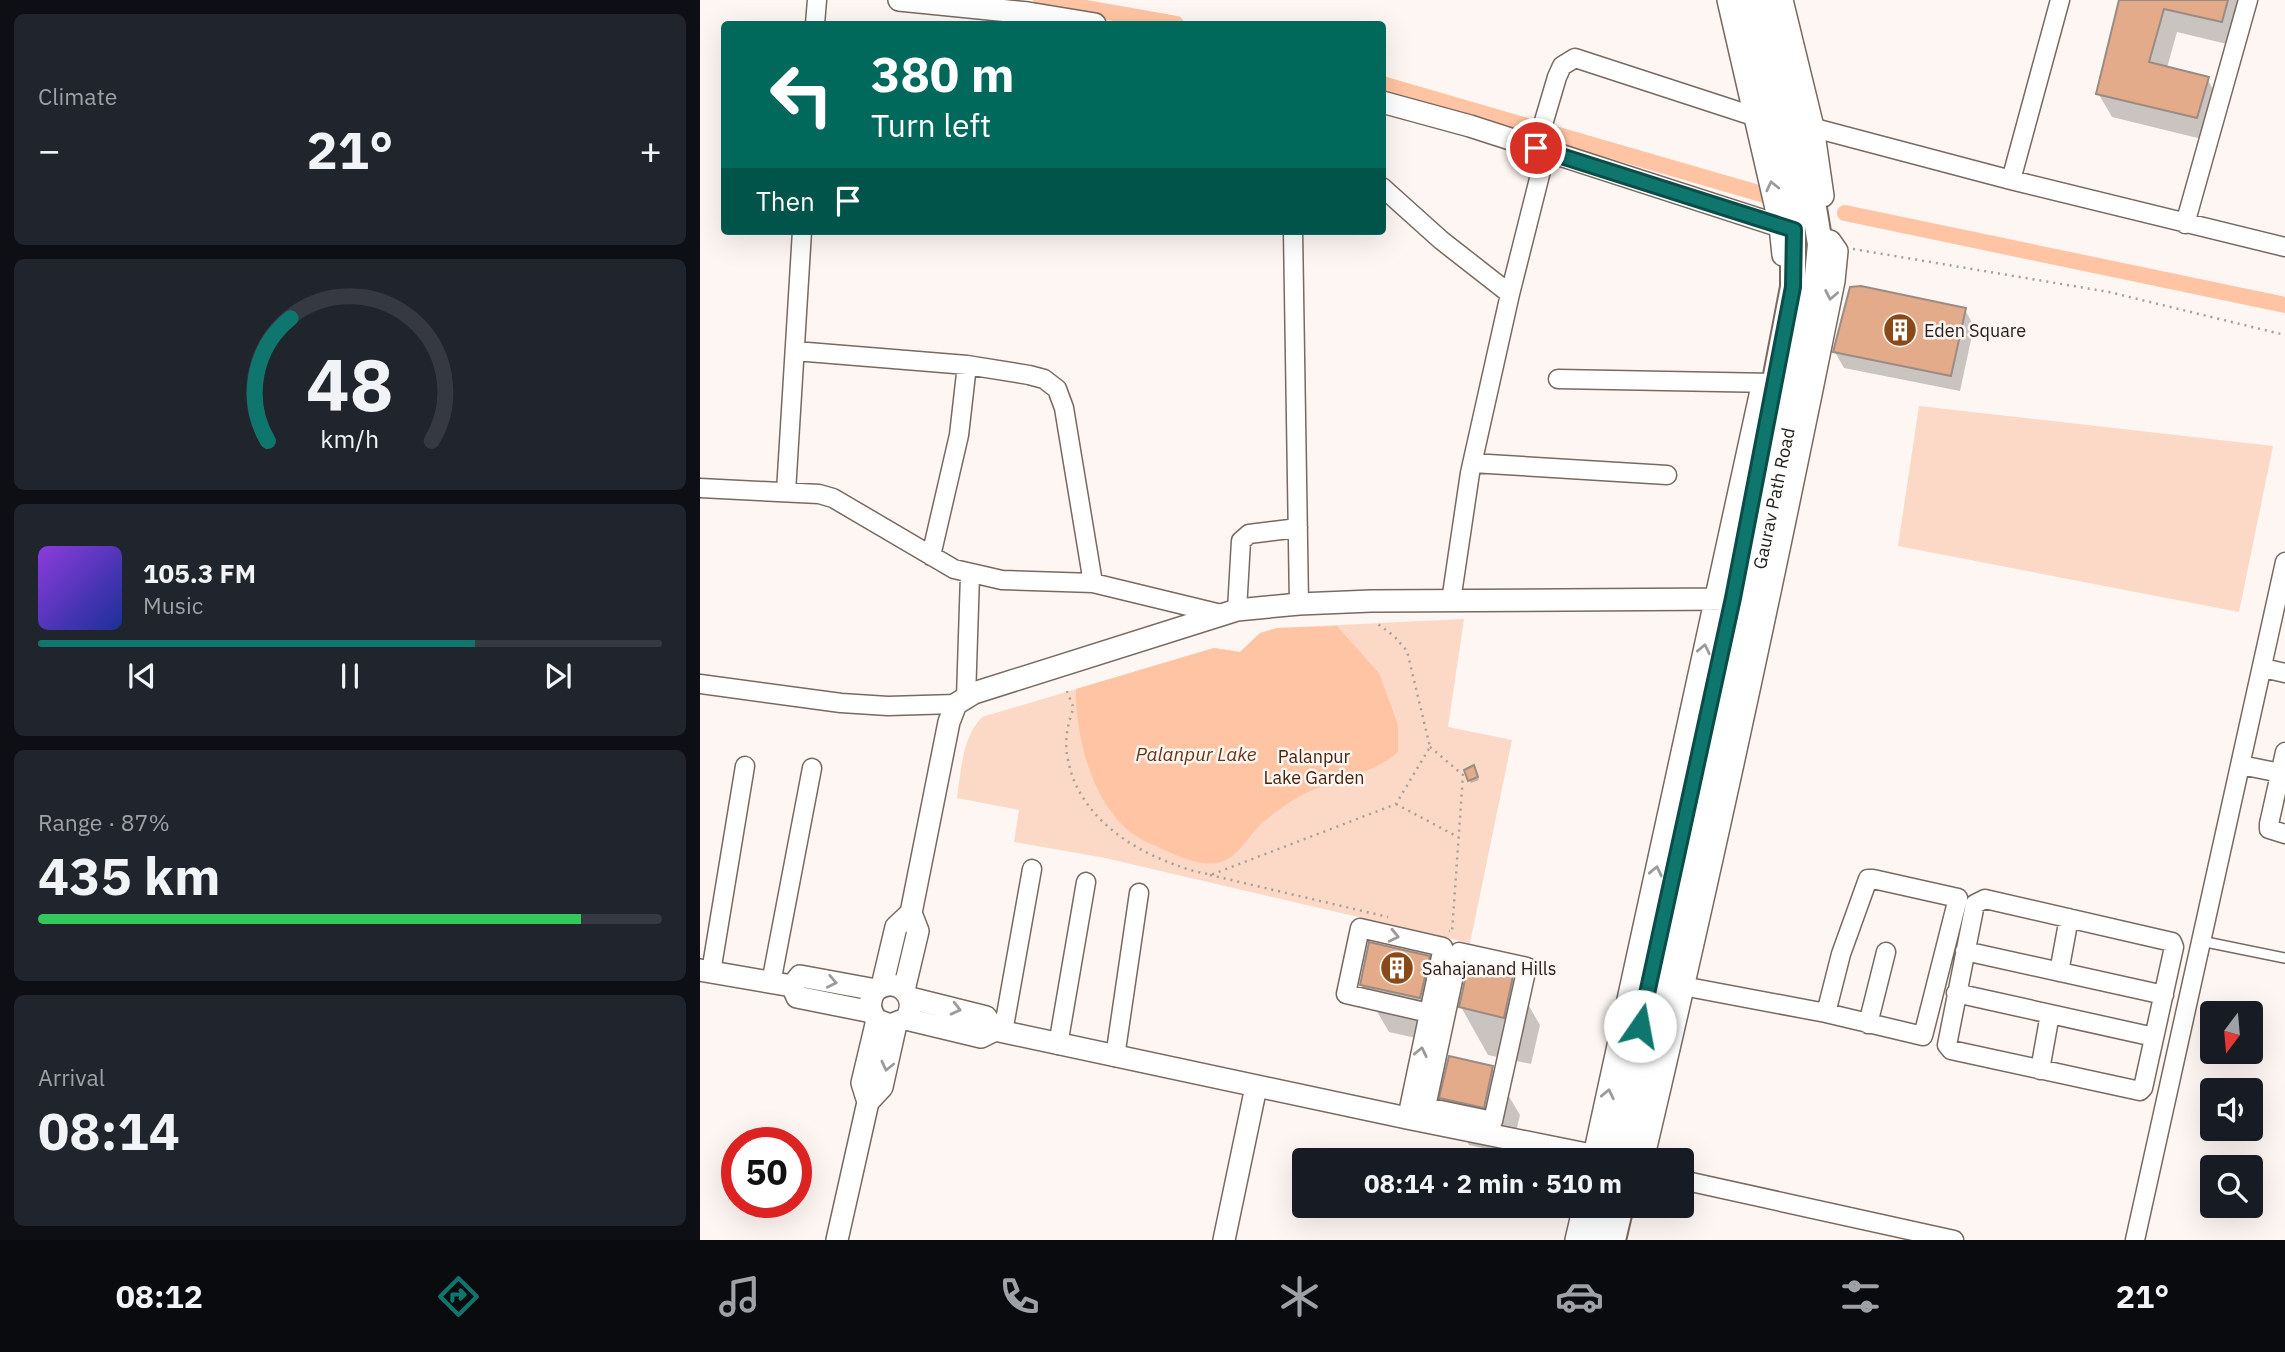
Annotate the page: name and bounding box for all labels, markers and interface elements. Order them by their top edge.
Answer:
text: 380 m [871,42,1015,105]
icon: left [756,49,847,140]
text: Climate [38,81,117,111]
text: Turn left [871,104,991,146]
text: 21° [307,116,393,183]
pin [1506,118,1566,178]
text: − [38,125,61,174]
text: + [639,125,662,174]
icon: arrive [1517,129,1555,167]
one-way arrow [1765,180,1780,192]
icon: arrive [829,182,867,220]
text: Then [756,184,815,218]
one-way arrow [1825,289,1840,301]
building icon: Eden Square [1881,311,1919,349]
place label: Eden Square [1924,319,2026,342]
text: 48 [306,336,394,431]
text: km/h [321,422,379,455]
street label: Gaurav Path Road [1747,425,1799,571]
text: 105.3 FM [143,556,256,590]
text: Music [143,590,203,620]
one-way arrow [1696,643,1711,655]
icon: previous [123,657,161,695]
icon: pause [331,657,369,695]
icon: next [539,657,577,695]
water label: Palanpur Lake [1136,742,1257,766]
park label: Palanpur Lake Garden [1263,745,1365,789]
text: Range · 87% [38,807,170,837]
text: 435 km [38,842,220,909]
one-way arrow [1648,865,1663,877]
one-way arrow [1388,928,1400,942]
building icon: Sahajanand Hills [1378,949,1416,987]
place label: Sahajanand Hills [1422,957,1556,980]
one-way arrow [826,974,838,989]
position arrow [1603,989,1677,1063]
one-way arrow [949,1001,961,1015]
north arrow [2200,1001,2263,1064]
map controls [2200,1001,2263,1218]
one-way arrow [1412,1046,1427,1058]
one-way arrow [881,1060,895,1072]
text: Arrival [38,1062,105,1092]
button: sound [2200,1078,2263,1141]
one-way arrow [1600,1088,1614,1100]
text: 08:14 [38,1097,180,1164]
speed limit sign: 50 [721,1127,812,1218]
button: search [2200,1155,2263,1218]
text: 08:14 · 2 min · 510 m [1364,1166,1622,1200]
icon: directions [434,1272,483,1321]
icon: music [715,1272,764,1321]
icon: phone [995,1272,1044,1321]
icon: climate [1275,1272,1324,1321]
icon: car [1555,1272,1604,1321]
icon: filters [1836,1272,1885,1321]
text: 08:12 [116,1275,203,1317]
text: 21° [2116,1275,2169,1317]

